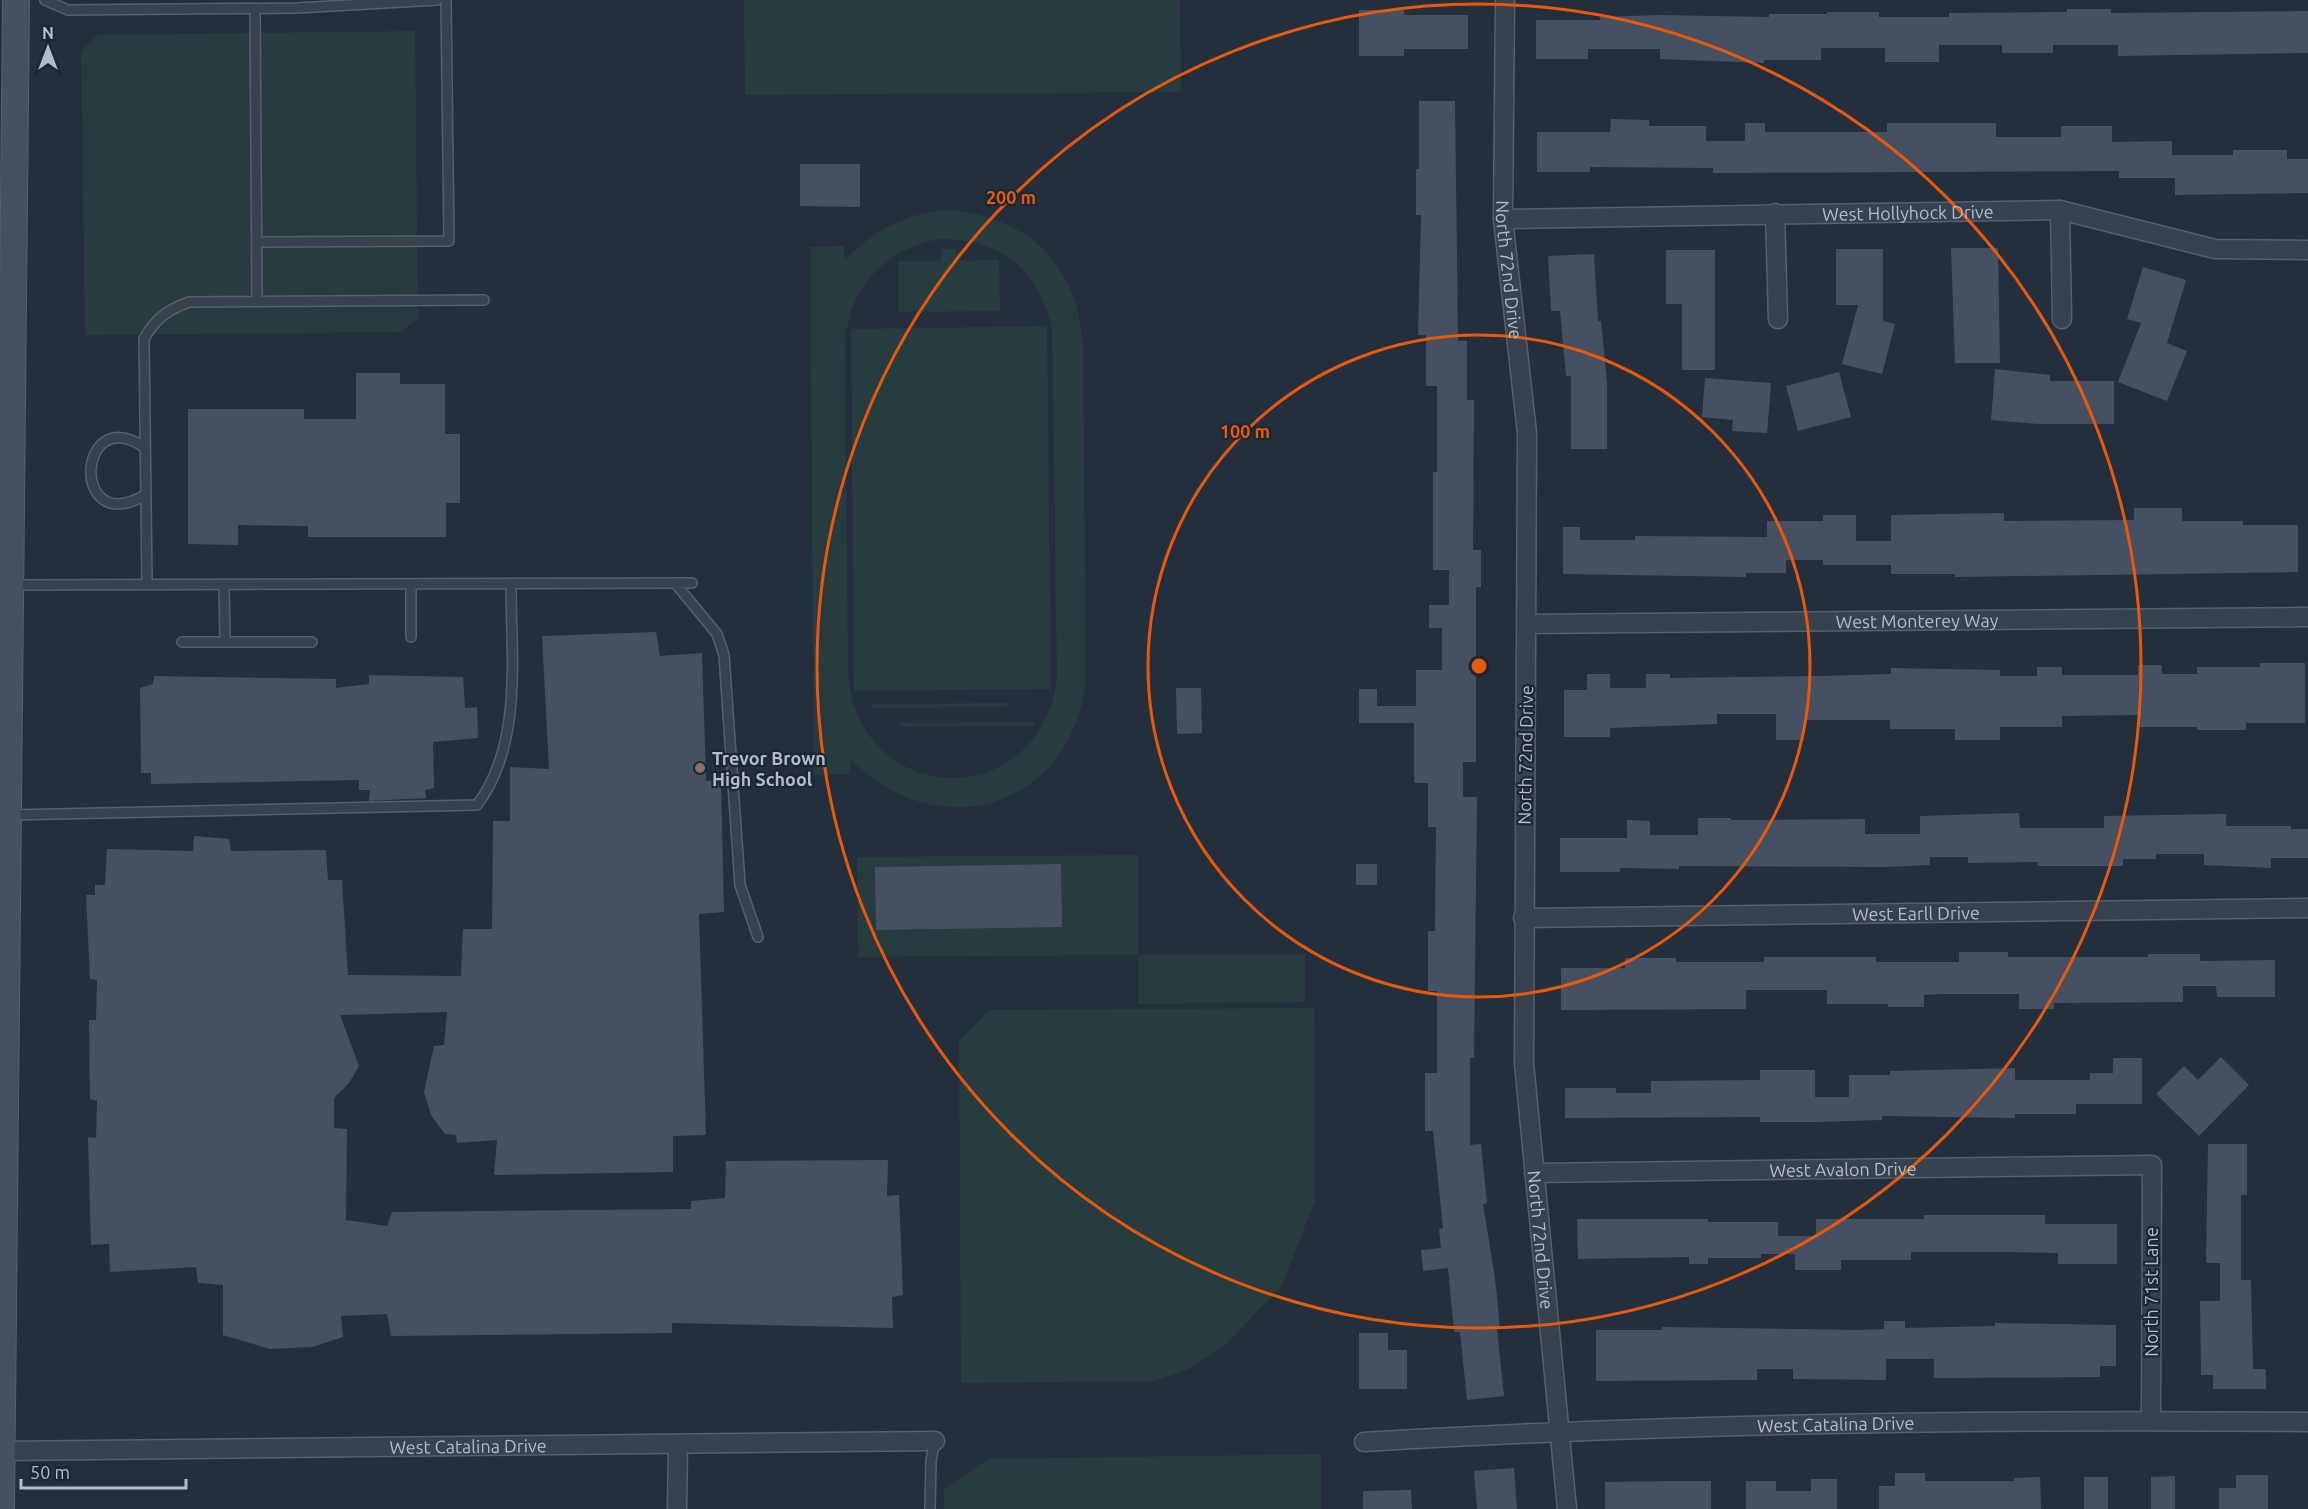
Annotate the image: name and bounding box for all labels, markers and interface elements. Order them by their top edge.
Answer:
north arrow [18,18,78,78]
text: N [42,24,54,42]
text: 200 m [986,187,1036,207]
street label: North 72nd Drive [1493,200,1526,340]
street label: West Hollyhock Drive [1822,201,1994,224]
text: 100 m [1220,421,1270,441]
street label: West Monterey Way [1836,610,1999,631]
centre of rings [1469,656,1489,676]
street label: North 72nd Drive [1514,685,1536,825]
place label: Trevor Brown High School [712,748,826,789]
marker: Trevor Brown High School [693,761,707,775]
street label: West Earll Drive [1852,902,1980,924]
street label: West Avalon Drive [1769,1158,1917,1180]
street label: North 72nd Drive [1524,1169,1558,1310]
street label: North 71st Lane [2141,1227,2161,1357]
street label: West Catalina Drive [1757,1412,1914,1435]
street label: West Catalina Drive [389,1435,547,1457]
scale bar [21,1452,186,1490]
text: 50 m [30,1462,70,1482]

